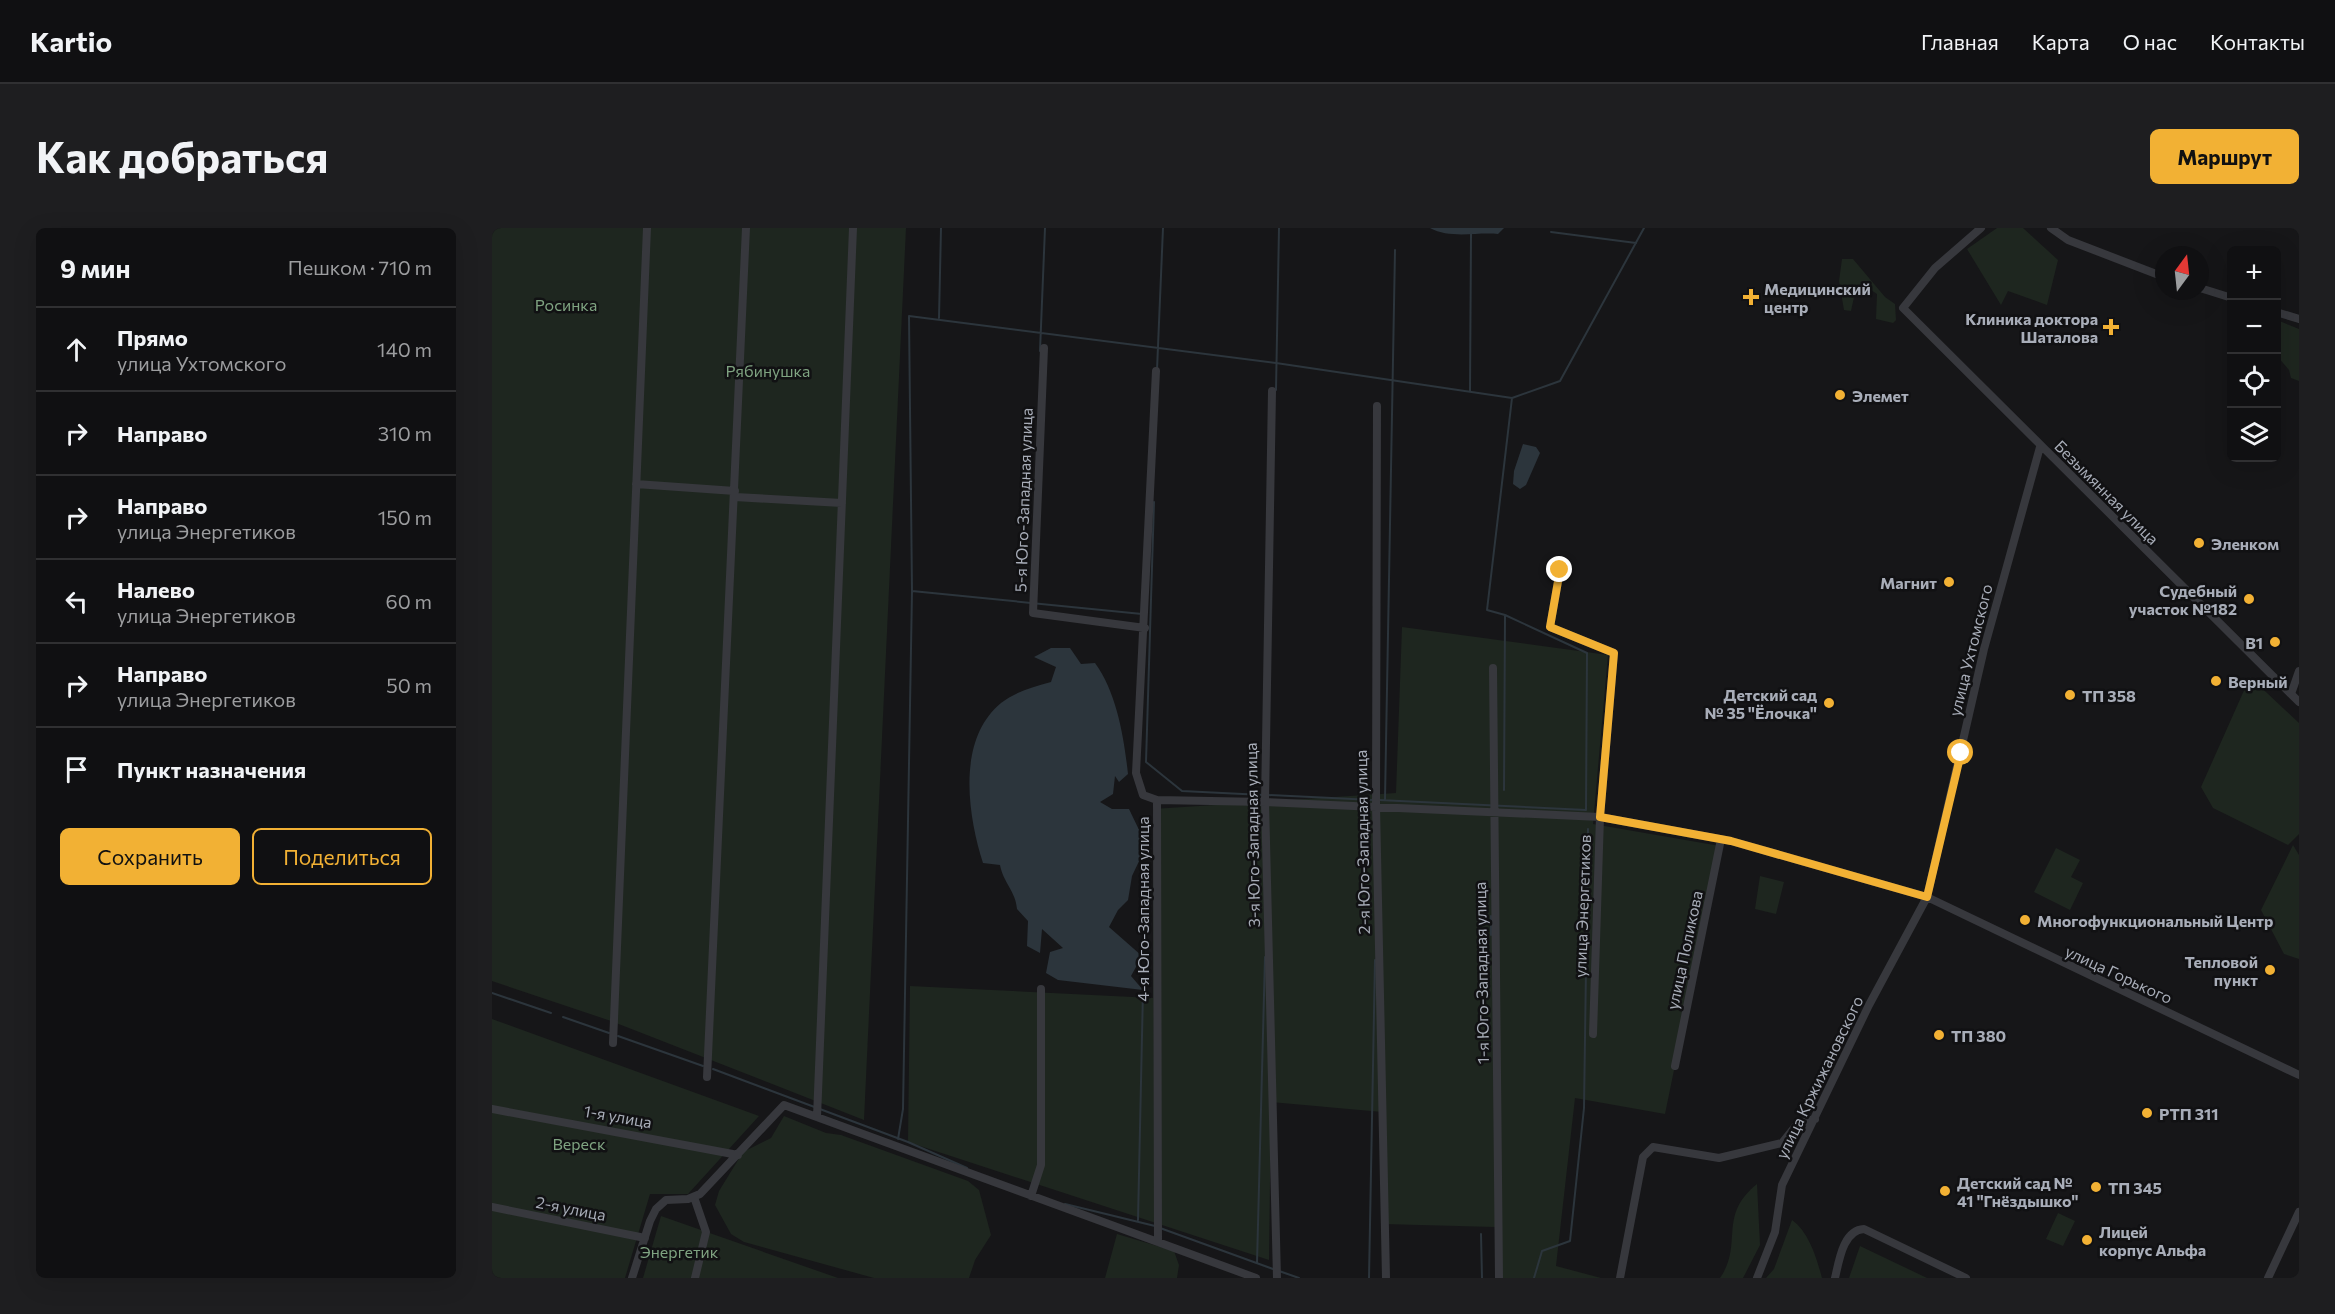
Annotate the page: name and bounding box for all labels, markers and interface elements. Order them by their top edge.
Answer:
text: Kartio [30,24,112,58]
text: Главная [1921,29,1999,54]
text: Карта [2032,29,2090,54]
text: О нас [2123,29,2177,54]
text: Контакты [2210,29,2305,54]
button: Маршрут [2150,129,2299,184]
text: Как добраться [36,130,328,182]
north arrow [2155,246,2209,300]
map controls [2227,246,2281,462]
button: + [2227,246,2281,300]
text: 9 мин [60,252,130,283]
text: Пешком · 710 m [288,255,432,279]
place label: Медицинский центр [1764,279,1871,316]
marker: Медицинский центр [1742,288,1760,306]
park label: Росинка [535,295,597,314]
button: − [2227,300,2281,354]
place label: Клиника доктора Шаталова [1965,309,2098,346]
marker: Клиника доктора Шаталова [2102,318,2120,336]
text: Прямо [117,324,188,351]
icon: ahead [60,333,93,366]
text: 140 m [377,337,432,361]
text: улица Ухтомского [117,351,286,375]
button: locate [2227,354,2281,408]
park label: Рябинушка [726,361,810,380]
place label: Элемет [1852,386,1909,405]
marker: Элемет [1833,388,1847,402]
street label: 5-я Юго-Западная улица [1010,407,1036,593]
button: layers [2227,408,2281,462]
icon: right [60,417,93,450]
text: Направо [117,420,207,447]
text: 310 m [378,421,432,445]
street label: Безымянная улица [2051,436,2163,548]
text: Направо [117,492,207,519]
icon: right [60,501,93,534]
text: 150 m [378,505,432,529]
text: улица Энергетиков [117,519,296,543]
place label: Эленком [2211,534,2279,553]
marker: Эленком [2192,536,2206,550]
route end [1546,556,1572,582]
place label: Магнит [1880,573,1937,592]
marker: Магнит [1942,575,1956,589]
text: Налево [117,576,195,603]
place label: Судебный участок №182 [2129,581,2237,618]
street label: улица Ухтомского [1944,582,1996,718]
icon: left [60,585,93,618]
text: 60 m [386,589,432,613]
marker: Судебный участок №182 [2242,592,2256,606]
text: улица Энергетиков [117,603,296,627]
place label: B1 [2245,633,2263,652]
marker: B1 [2268,635,2282,649]
text: Направо [117,660,207,687]
icon: right [60,669,93,702]
place label: Верный [2228,672,2288,691]
text: 50 m [386,673,432,697]
marker: Верный [2209,674,2223,688]
place label: Детский сад № 35 "Ёлочка" [1704,685,1817,722]
place label: ТП 358 [2082,686,2136,705]
text: улица Энергетиков [117,687,296,711]
marker: ТП 358 [2063,688,2077,702]
marker: Детский сад № 35 "Ёлочка" [1822,696,1836,710]
route start [1947,739,1973,765]
street label: 3-я Юго-Западная улица [1241,742,1263,928]
street label: 2-я Юго-Западная улица [1351,750,1373,934]
icon: arrive [60,753,93,786]
text: Пункт назначения [117,756,306,783]
street label: 4-я Юго-Западная улица [1133,816,1152,1002]
button: Сохранить [60,828,240,885]
button: Поделиться [252,828,432,885]
street label: улица Энергетиков [1570,834,1594,978]
street label: 1-я Юго-Западная улица [1470,882,1492,1064]
street label: улица Поликова [1662,889,1706,1011]
place label: Многофункциональный Центр [2037,911,2273,930]
marker: Многофункциональный Центр [2018,913,2032,927]
street label: улица Горького [2062,941,2176,1007]
place label: Тепловой пункт [2184,952,2258,989]
marker: Тепловой пункт [2263,963,2277,977]
street label: улица Кржижановского [1771,993,1867,1161]
place label: ТП 380 [1951,1026,2006,1045]
marker: ТП 380 [1932,1028,1946,1042]
street label: 1-я улица [582,1101,654,1131]
place label: РТП 311 [2159,1104,2219,1123]
marker: РТП 311 [2140,1106,2154,1120]
park label: Вереск [552,1134,606,1153]
place label: Детский сад № 41 "Гнёздышко" [1957,1173,2078,1210]
place label: ТП 345 [2108,1178,2162,1197]
marker: ТП 345 [2089,1180,2103,1194]
marker: Детский сад № 41 "Гнёздышко" [1938,1184,1952,1198]
street label: 2-я улица [534,1192,608,1224]
place label: Лицей корпус Альфа [2099,1222,2206,1259]
marker: Лицей корпус Альфа [2080,1233,2094,1247]
park label: Энергетик [640,1242,719,1261]

